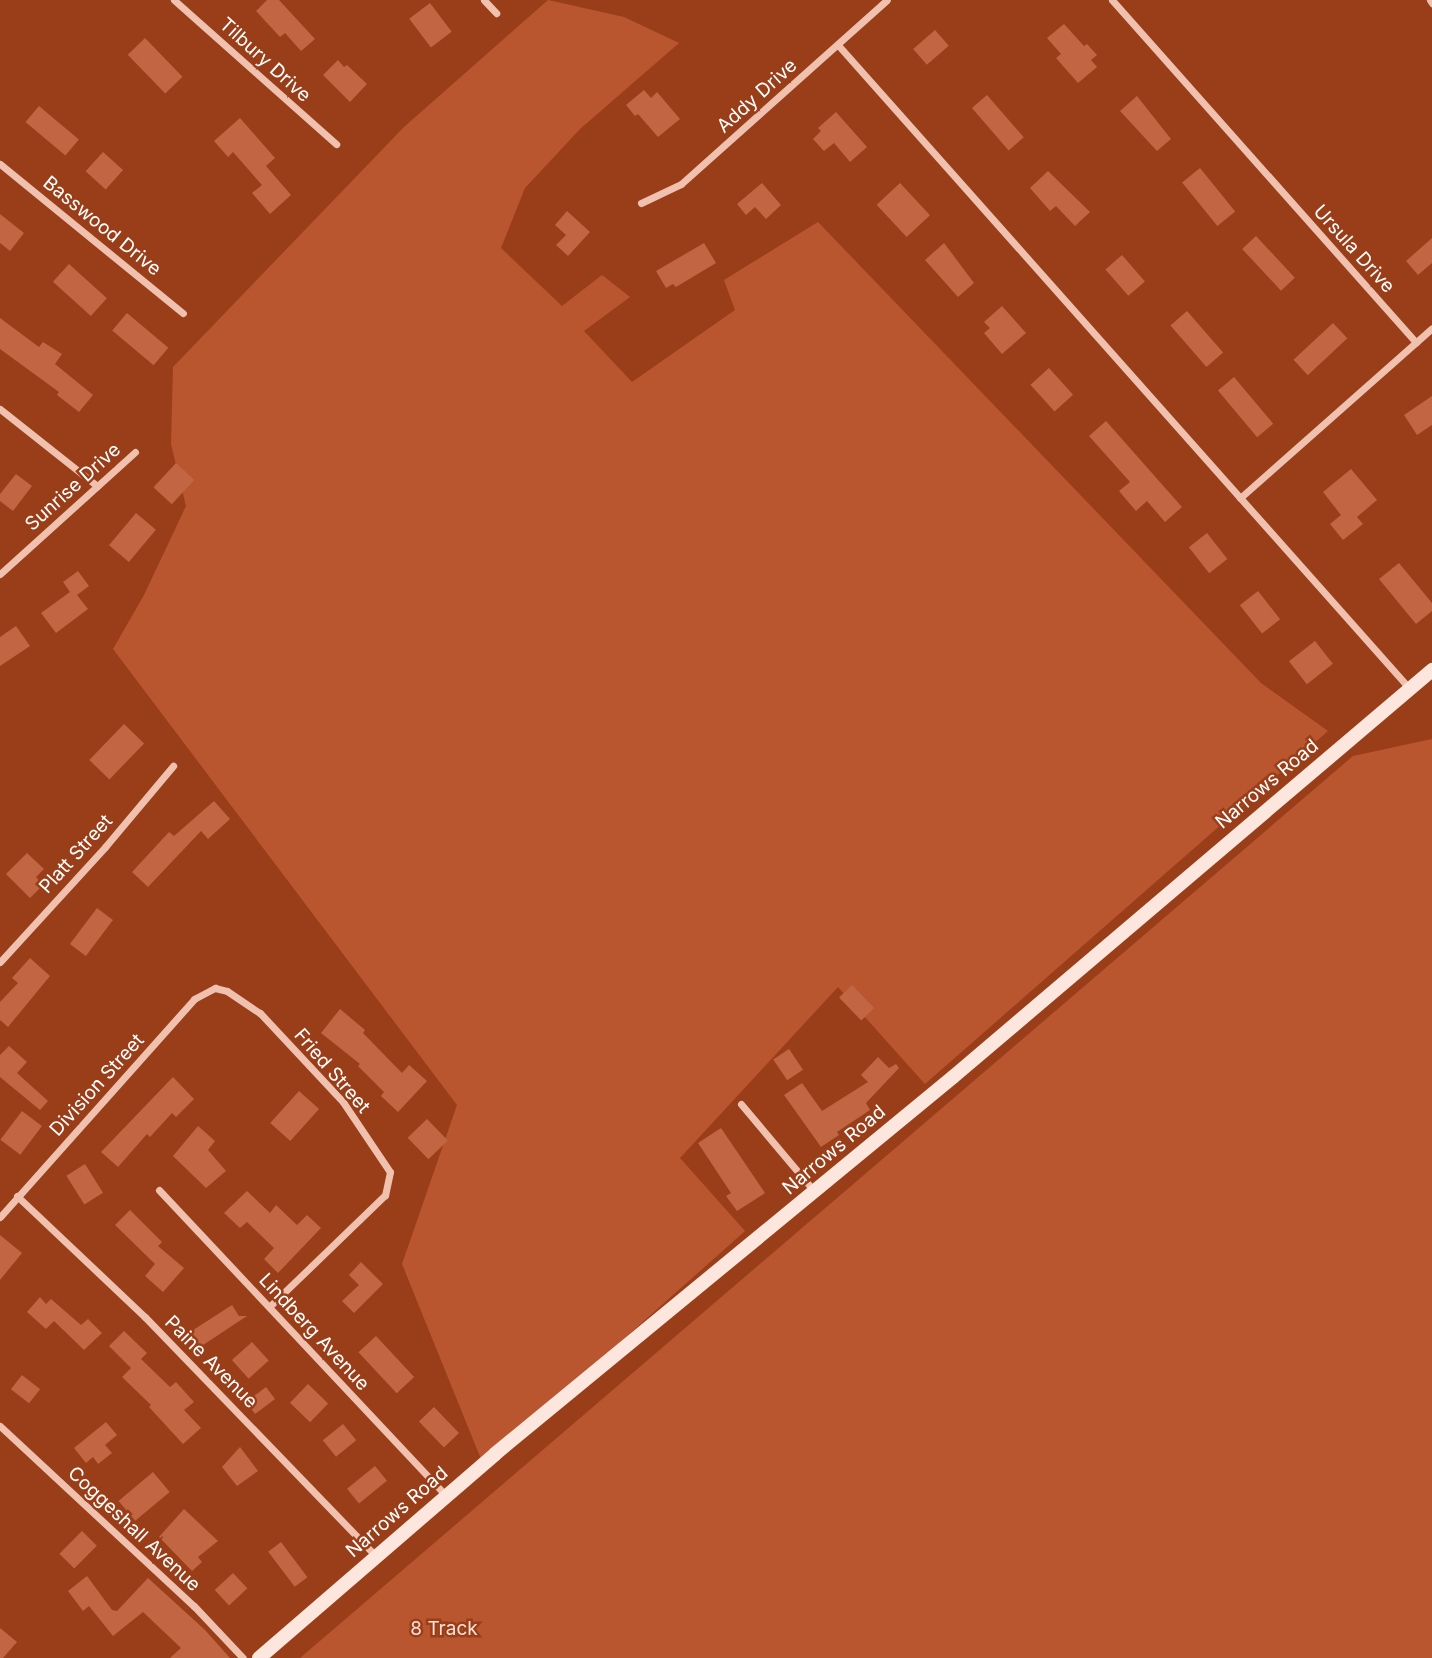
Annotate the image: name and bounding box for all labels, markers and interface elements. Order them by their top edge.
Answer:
street label: Tilbury Drive [215,13,315,107]
street label: Addy Drive [712,54,802,138]
street label: Basswood Drive [38,171,166,281]
street label: Ursula Drive [1309,200,1399,298]
street label: Sunrise Drive [21,438,125,536]
street label: Narrows Road [1211,734,1323,834]
street label: Platt Street [35,810,117,898]
street label: Fried Street [289,1024,375,1118]
street label: Division Street [45,1029,149,1141]
street label: Narrows Road [778,1100,890,1200]
street label: Lindberg Avenue [254,1269,374,1395]
street label: Paine Avenue [160,1311,262,1413]
street label: Coggeshall Avenue [63,1462,205,1596]
street label: Narrows Road [342,1462,452,1562]
park label: 8 Track [410,1618,478,1640]

